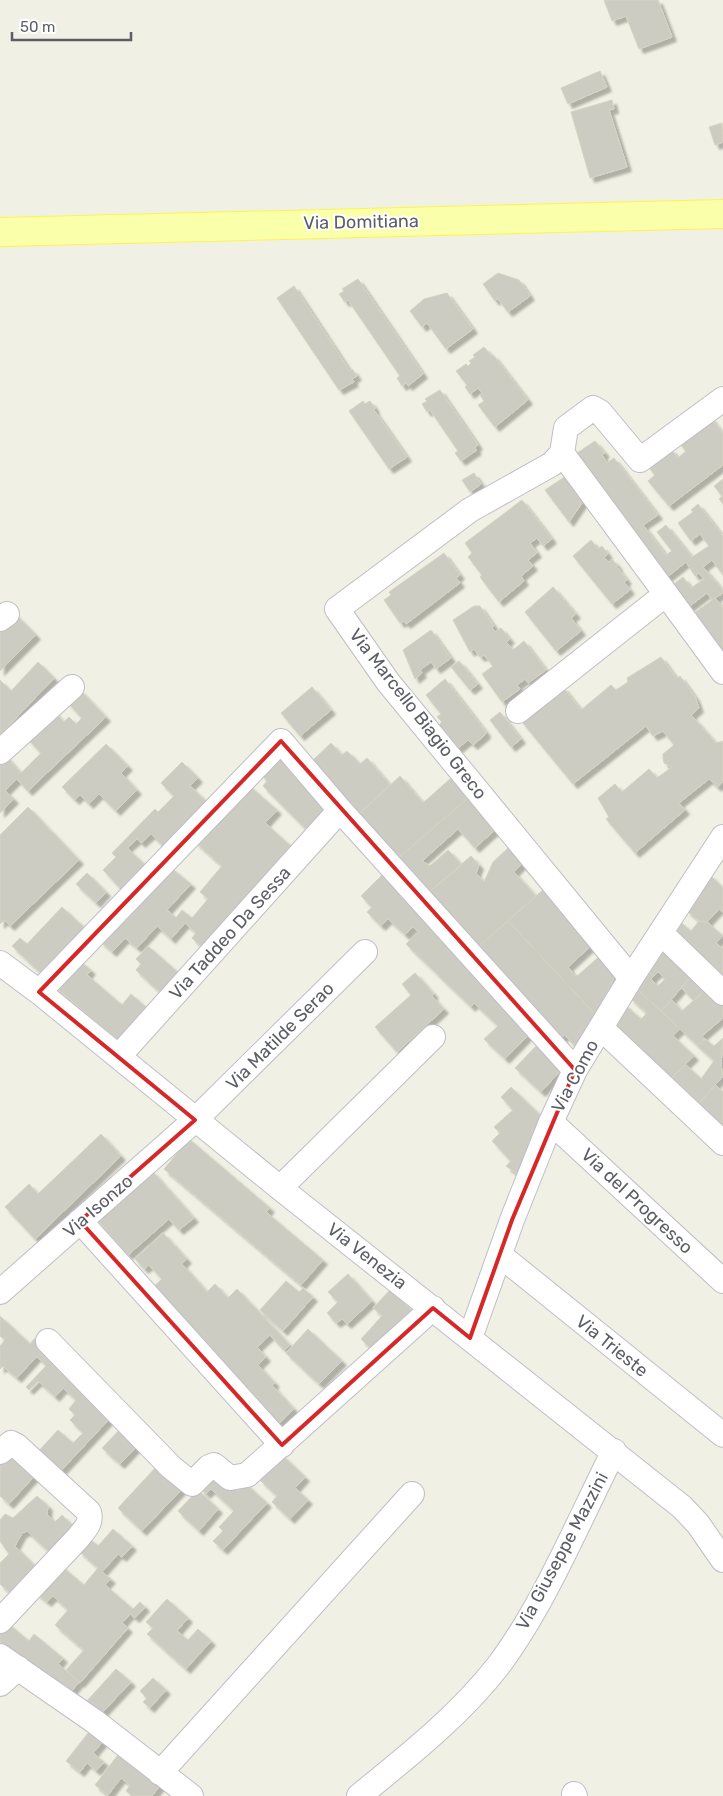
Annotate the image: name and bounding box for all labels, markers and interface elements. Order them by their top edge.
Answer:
scale bar [12,10,131,42]
text: 50 m [20,18,55,36]
street label: Via Domitiana [303,210,419,234]
street label: Via Marcello Biagio Greco [345,624,491,804]
street label: Via Taddeo Da Sessa [165,862,295,1004]
street label: Via Matilde Serao [221,977,339,1095]
street label: Via Como [547,1036,603,1116]
street label: Via del Progresso [577,1144,697,1258]
street label: Via Isonzo [59,1170,137,1242]
street label: Via Venezia [323,1218,411,1294]
street label: Via Trieste [571,1310,653,1382]
street label: Via Giuseppe Mazzini [511,1468,613,1634]

